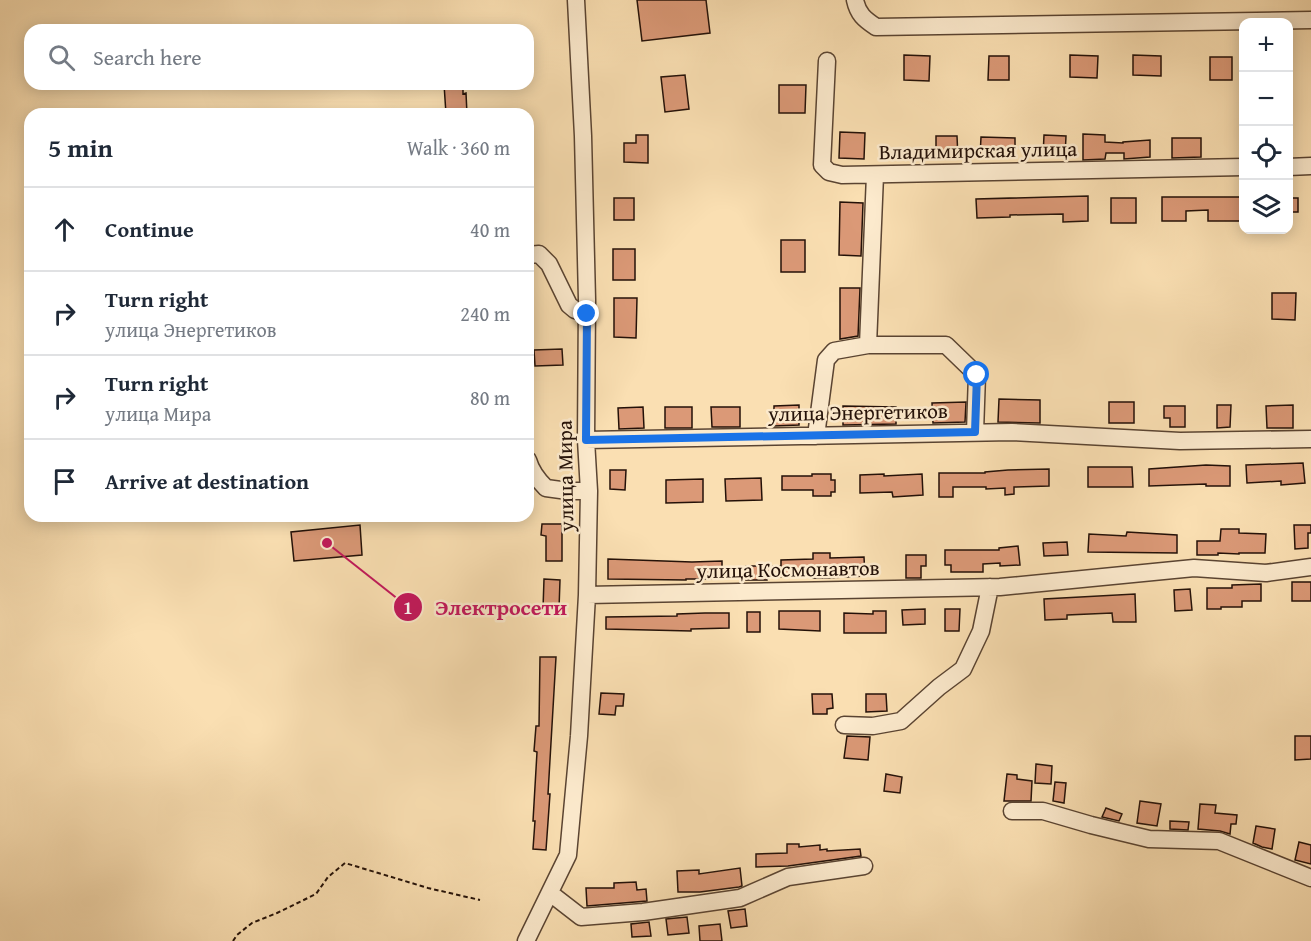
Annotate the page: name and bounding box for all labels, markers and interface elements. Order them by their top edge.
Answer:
map controls [1239,18,1293,234]
button: + [1239,18,1293,72]
search box [24,24,534,90]
icon: search [45,41,78,74]
text: Search here [93,41,202,73]
button: − [1239,72,1293,126]
button: locate [1239,126,1293,180]
text: 5 min [48,128,113,167]
text: Walk · 360 m [407,133,510,162]
street label: Владимирская улица [879,133,1077,167]
button: layers [1239,180,1293,234]
icon: ahead [48,213,81,246]
text: Continue [105,213,194,245]
text: 40 m [470,215,510,244]
text: Turn right [105,283,208,315]
icon: right [48,297,81,330]
text: 240 m [460,299,510,328]
route end [573,300,599,326]
text: улица Энергетиков [105,315,276,344]
route start [963,361,989,387]
text: Turn right [105,367,208,399]
icon: right [48,381,81,414]
text: 80 m [470,383,510,412]
street label: улица Энергетиков [767,395,948,429]
text: улица Мира [105,399,211,428]
street label: улица Мира [549,420,581,533]
icon: arrive [48,465,81,498]
text: Arrive at destination [105,465,309,497]
street label: улица Космонавтов [695,552,880,586]
callout: Электросети [393,587,579,627]
text: Электросети [435,591,567,623]
text: 1 [403,594,413,621]

